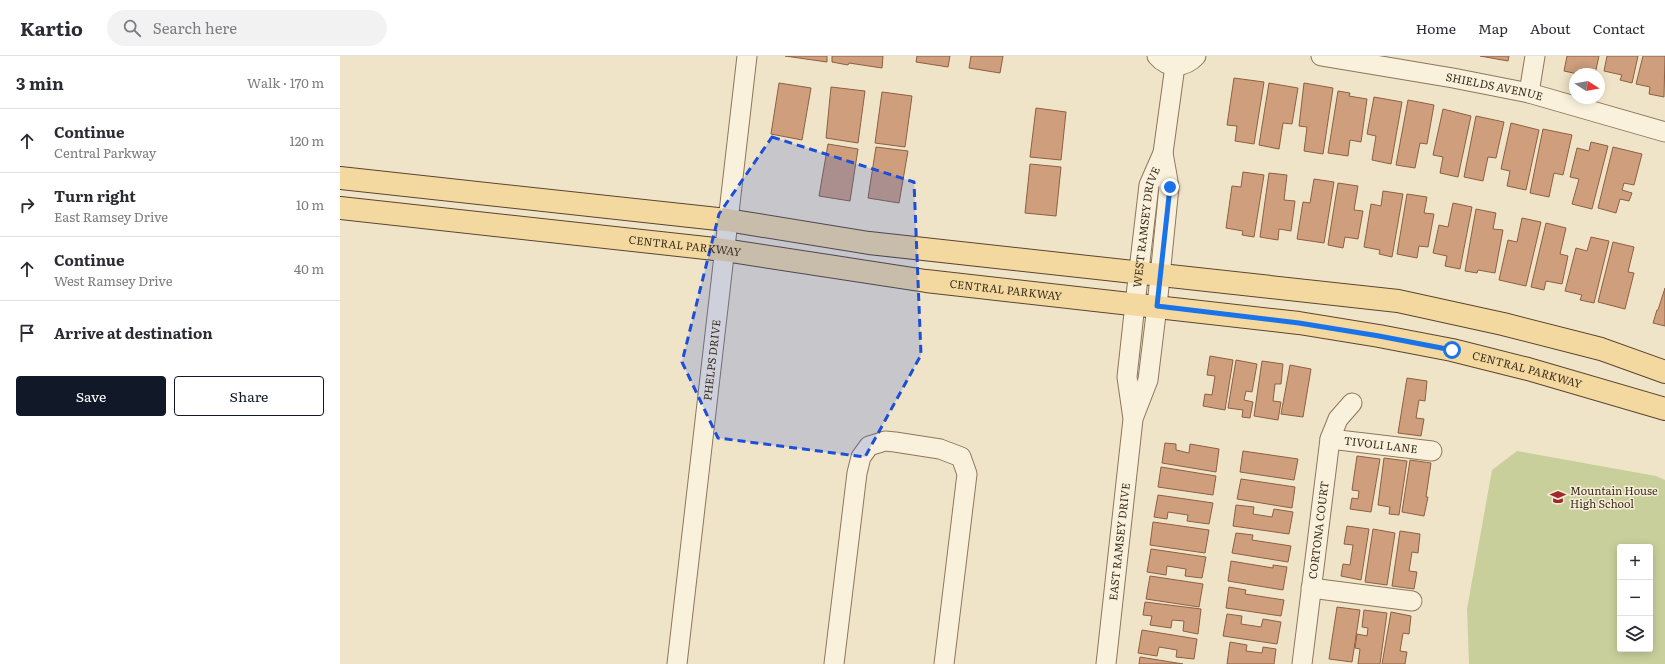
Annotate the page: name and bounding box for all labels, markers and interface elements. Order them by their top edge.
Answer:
search box [107,10,387,46]
text: Kartio [20,14,83,42]
text: Search here [153,16,237,39]
icon: search [121,17,143,39]
text: Home [1416,18,1456,38]
text: Map [1478,18,1508,38]
text: About [1530,18,1571,38]
text: Contact [1593,18,1645,38]
street label: SHIELDS AVENUE [1445,68,1545,104]
north arrow [1569,68,1605,104]
text: 3 min [16,70,64,95]
text: Walk · 170 m [247,73,324,92]
text: Continue [54,120,124,143]
icon: ahead [16,130,38,152]
text: 120 m [289,131,324,150]
text: Central Parkway [54,143,156,162]
street label: WEST RAMSEY DRIVE [1128,164,1163,288]
route end [1161,178,1179,196]
text: Turn right [54,184,136,207]
icon: right [16,194,38,216]
text: 10 m [296,195,324,214]
text: East Ramsey Drive [54,207,168,226]
street label: CENTRAL PARKWAY [628,231,743,260]
text: Continue [54,248,124,271]
icon: ahead [16,258,38,280]
text: 40 m [294,259,324,278]
text: West Ramsey Drive [54,271,172,290]
street label: CENTRAL PARKWAY [949,275,1063,303]
street label: PHELPS DRIVE [698,319,724,401]
text: Arrive at destination [54,321,213,344]
icon: arrive [16,322,38,344]
route start [1443,341,1461,359]
street label: CENTRAL PARKWAY [1471,346,1584,391]
button: Save [16,376,166,416]
button: Share [174,376,324,416]
street label: TIVOLI LANE [1343,432,1418,456]
street label: CORTONA COURT [1304,480,1332,580]
street label: EAST RAMSEY DRIVE [1104,482,1133,601]
place label: Mountain House High School [1570,482,1658,511]
school or university icon: Mountain House High School [1549,488,1567,506]
map controls [1617,544,1653,652]
button: + [1617,544,1653,580]
button: − [1617,580,1653,616]
button: layers [1617,616,1653,652]

